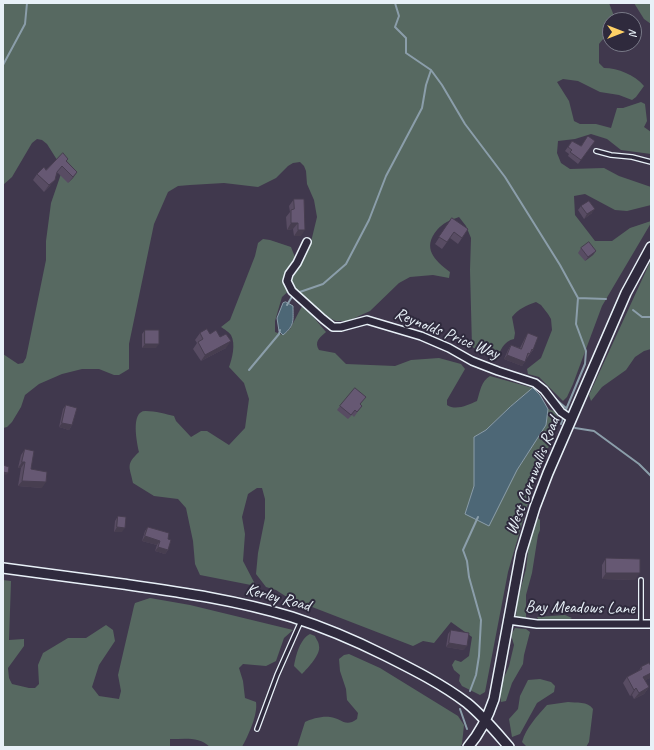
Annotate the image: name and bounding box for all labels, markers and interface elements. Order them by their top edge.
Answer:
north arrow [602,12,642,52]
text: N [626,29,640,35]
street label: Reynolds Price Way [392,304,502,364]
street label: West Cornwallis Road [501,414,565,538]
street label: Kerley Road [243,580,313,616]
street label: Bay Meadows Lane [525,597,635,619]

